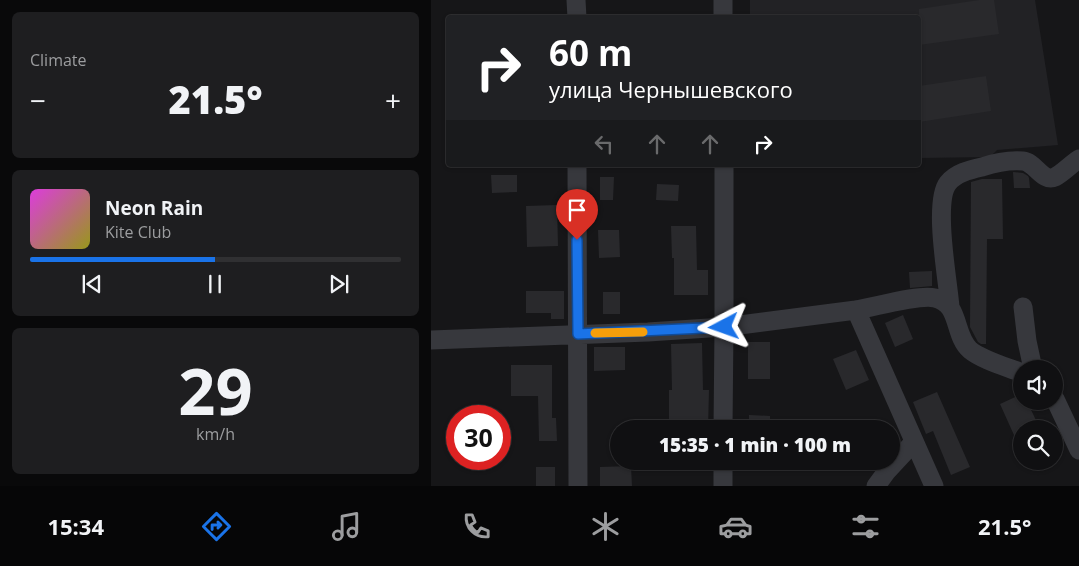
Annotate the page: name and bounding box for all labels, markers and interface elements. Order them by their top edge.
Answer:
text: 60 m [549,29,632,76]
icon: right [466,35,531,100]
text: Climate [30,49,87,71]
text: 21.5° [169,73,262,125]
text: улица Чернышевского [549,74,793,104]
text: − [30,81,46,119]
text: + [385,81,401,119]
icon: left [590,130,618,158]
icon: ahead [643,130,671,158]
icon: ahead [696,130,724,158]
icon: right [749,130,777,158]
pin [556,189,598,240]
text: Neon Rain [105,195,203,221]
icon: arrive [563,196,591,224]
text: Kite Club [105,221,171,243]
icon: previous [78,270,106,298]
icon: pause [201,270,229,298]
icon: next [325,270,353,298]
position arrow [697,300,749,352]
text: 29 [178,346,253,434]
map controls [1013,360,1063,470]
button: sound [1013,360,1063,410]
speed limit sign: 30 [446,405,511,470]
button: search [1013,420,1063,470]
text: km/h [196,423,235,445]
text: 15:35 · 1 min · 100 m [659,432,851,458]
icon: directions [199,509,234,544]
icon: music [329,509,364,544]
icon: phone [459,509,494,544]
icon: climate [588,509,623,544]
icon: car [718,509,753,544]
icon: filters [848,509,883,544]
text: 15:34 [47,511,104,541]
text: 21.5° [978,511,1031,541]

